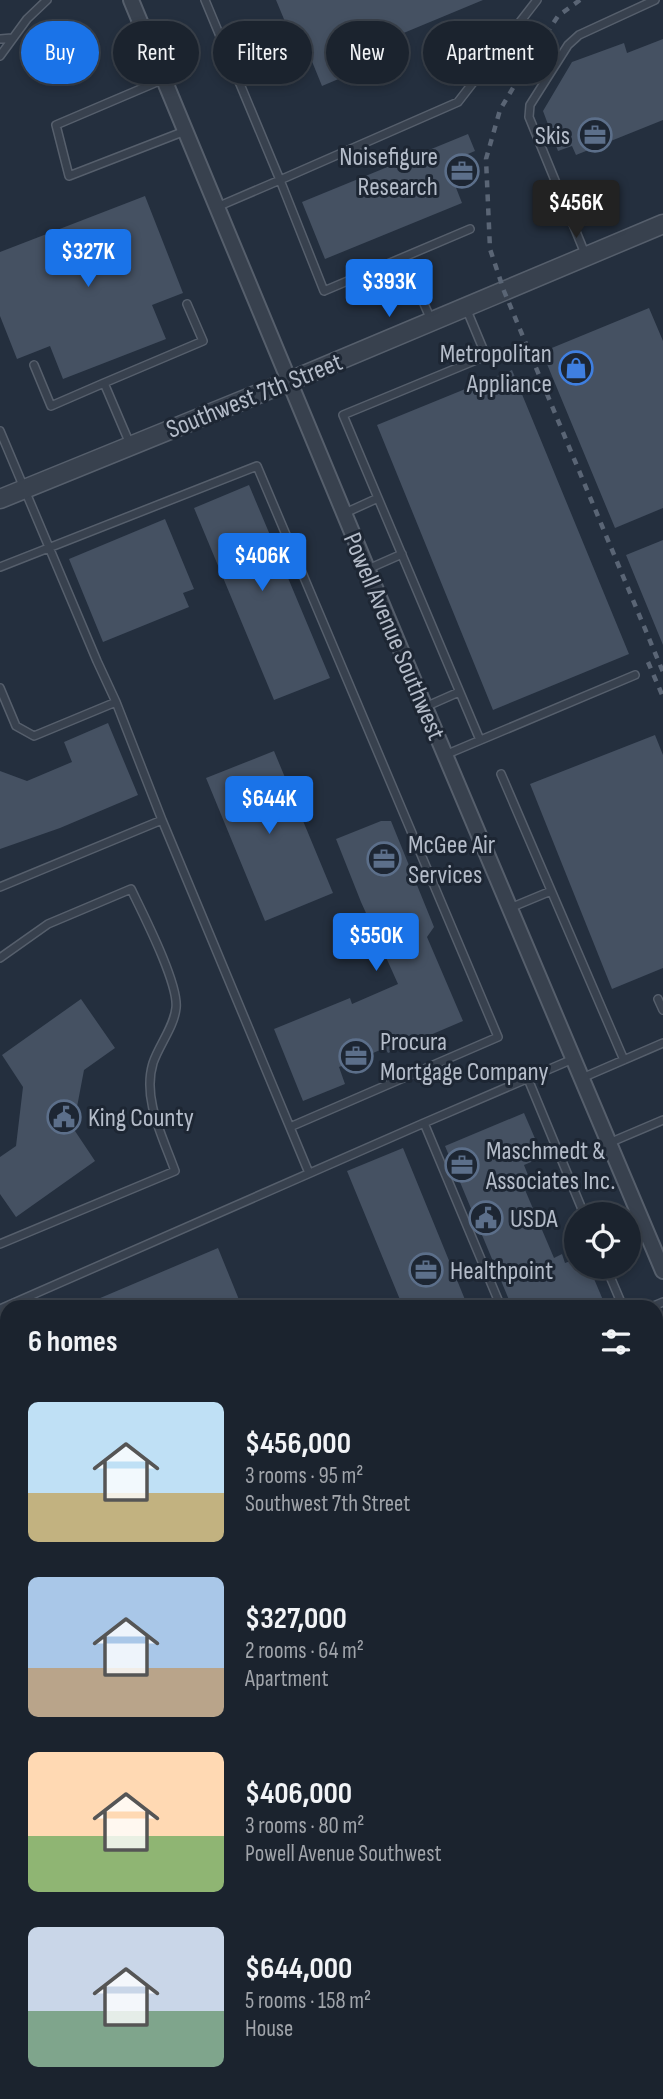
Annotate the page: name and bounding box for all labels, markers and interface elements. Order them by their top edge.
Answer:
chip: Buy [21,21,99,84]
chip: Rent [113,21,199,84]
chip: Filters [213,21,312,84]
chip: New [326,21,409,84]
chip: Apartment [423,21,558,84]
office icon: Skis [576,116,614,154]
place label: Skis [535,121,570,152]
place label: Noisefigure Research [339,142,438,203]
office icon: Noisefigure Research [443,152,481,190]
pin: $456K [527,180,625,240]
text: $456K [549,189,603,217]
pin: $327K [39,230,137,289]
text: $327K [61,238,115,266]
pin: $393K [340,260,438,319]
text: $393K [362,268,416,296]
place label: Metropolitan Appliance [440,339,552,400]
street label: Southwest 7th Street [162,347,347,446]
shop icon: Metropolitan Appliance [557,349,595,387]
street label: Powell Avenue Southwest [336,528,451,745]
pin: $406K [213,534,311,593]
text: $406K [234,542,290,570]
pin: $644K [220,776,318,836]
text: $644K [241,785,297,813]
place label: McGee Air Services [408,830,496,891]
office icon: McGee Air Services [365,840,403,878]
pin: $550K [327,914,425,973]
text: $550K [349,922,403,950]
place label: Procura Mortgage Company [380,1027,549,1088]
office icon: Procura Mortgage Company [337,1037,375,1075]
public building icon: King County [45,1098,83,1136]
place label: King County [88,1103,194,1134]
place label: Maschmedt & Associates Inc. [485,1136,616,1197]
office icon: Maschmedt & Associates Inc. [443,1146,481,1184]
public building icon: USDA [467,1199,505,1237]
map controls [564,1202,641,1279]
button: locate [564,1202,641,1279]
place label: USDA [510,1204,558,1235]
office icon: Healthpoint [407,1251,445,1289]
place label: Healthpoint [450,1256,553,1287]
icon: filters [597,1323,635,1361]
text: 6 homes [28,1324,117,1360]
text: $456,000 [245,1426,351,1462]
icon: home [84,1430,168,1514]
text: 3 rooms · 95 m² [245,1462,364,1490]
text: Southwest 7th Street [245,1490,410,1518]
text: $327,000 [245,1601,347,1637]
icon: home [84,1605,168,1689]
text: 2 rooms · 64 m² [245,1637,364,1665]
text: Apartment [245,1665,329,1693]
text: $406,000 [245,1776,352,1812]
icon: home [84,1780,168,1864]
text: 3 rooms · 80 m² [245,1812,364,1840]
text: Powell Avenue Southwest [245,1840,442,1868]
text: $644,000 [245,1951,352,1987]
icon: home [84,1955,168,2039]
text: 5 rooms · 158 m² [245,1987,371,2015]
text: House [245,2015,293,2043]

